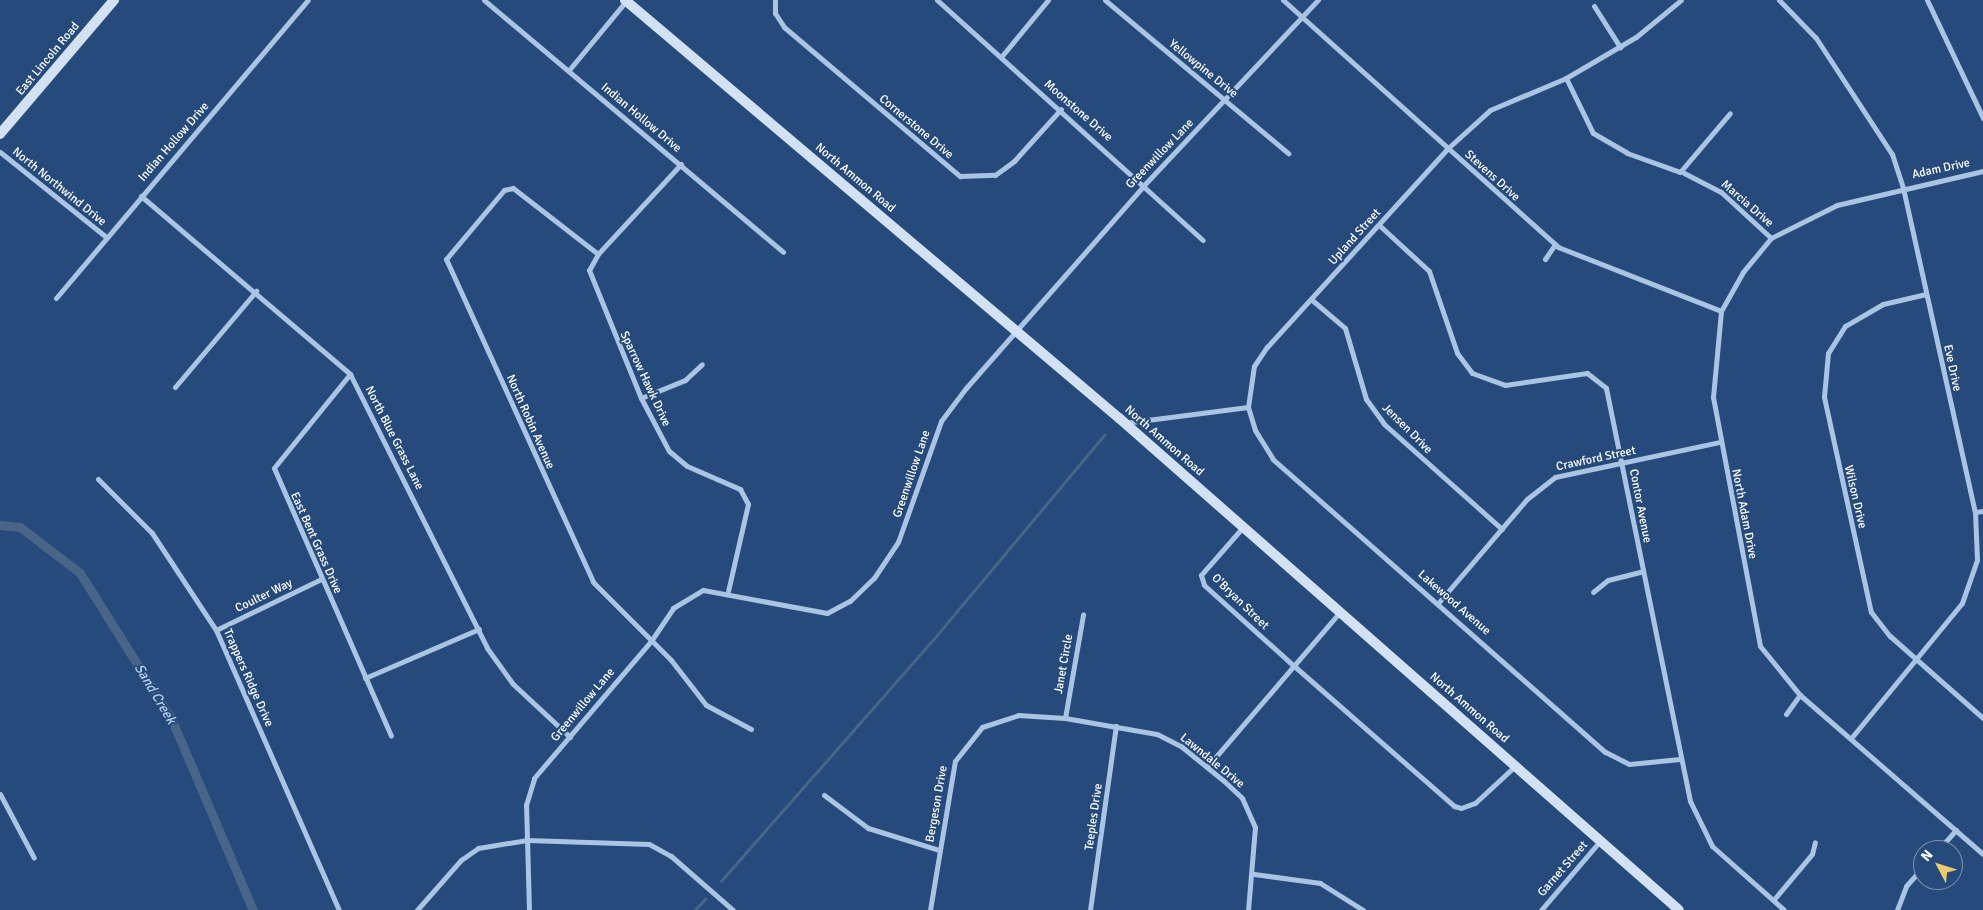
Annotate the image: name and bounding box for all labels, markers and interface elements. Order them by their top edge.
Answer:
street label: East Lincoln Road [13,20,83,98]
street label: Yellowpine Drive [1166,37,1240,101]
street label: Moonstone Drive [1041,77,1115,145]
street label: Indian Hollow Drive [598,80,684,156]
street label: Cornerstone Drive [876,92,956,162]
street label: Indian Hollow Drive [136,99,212,185]
street label: Greenwillow Lane [1123,116,1197,192]
street label: North Ammon Road [812,140,898,216]
street label: North Northwind Drive [9,145,109,229]
street label: Stevens Drive [1461,147,1523,205]
street label: Adam Drive [1911,156,1971,182]
street label: Marcia Drive [1718,177,1776,231]
street label: Upland Street [1326,206,1384,268]
street label: Sparrow Hawk Drive [617,329,673,429]
street label: Eve Drive [1940,343,1964,393]
street label: North Robin Avenue [503,372,557,472]
street label: North Blue Grass Lane [362,384,426,492]
street label: Jensen Drive [1379,401,1435,457]
street label: North Ammon Road [1122,403,1206,479]
street label: Greenwillow Lane [890,428,934,520]
street label: Crawford Street [1555,444,1637,474]
street label: Wilson Drive [1841,464,1869,530]
street label: Contor Avenue [1626,468,1654,544]
street label: North Adam Drive [1728,468,1760,560]
street label: East Bent Grass Drive [287,490,345,596]
street label: Lakewood Avenue [1415,568,1493,638]
street label: O'Bryan Street [1208,571,1272,633]
street label: Coulter Way [233,576,295,616]
street label: Trappers Ridge Drive [220,627,276,729]
street label: Janet Circle [1052,633,1076,695]
water label: Sand Creek [130,661,180,727]
street label: Greenwillow Lane [548,665,618,745]
street label: North Ammon Road [1427,670,1511,746]
street label: Lawndale Drive [1177,731,1247,791]
street label: Bergeson Drive [923,765,951,843]
street label: Teeples Drive [1082,783,1106,851]
street label: Garnet Street [1535,838,1591,900]
north arrow [1913,840,1963,890]
text: N [1917,846,1937,865]

